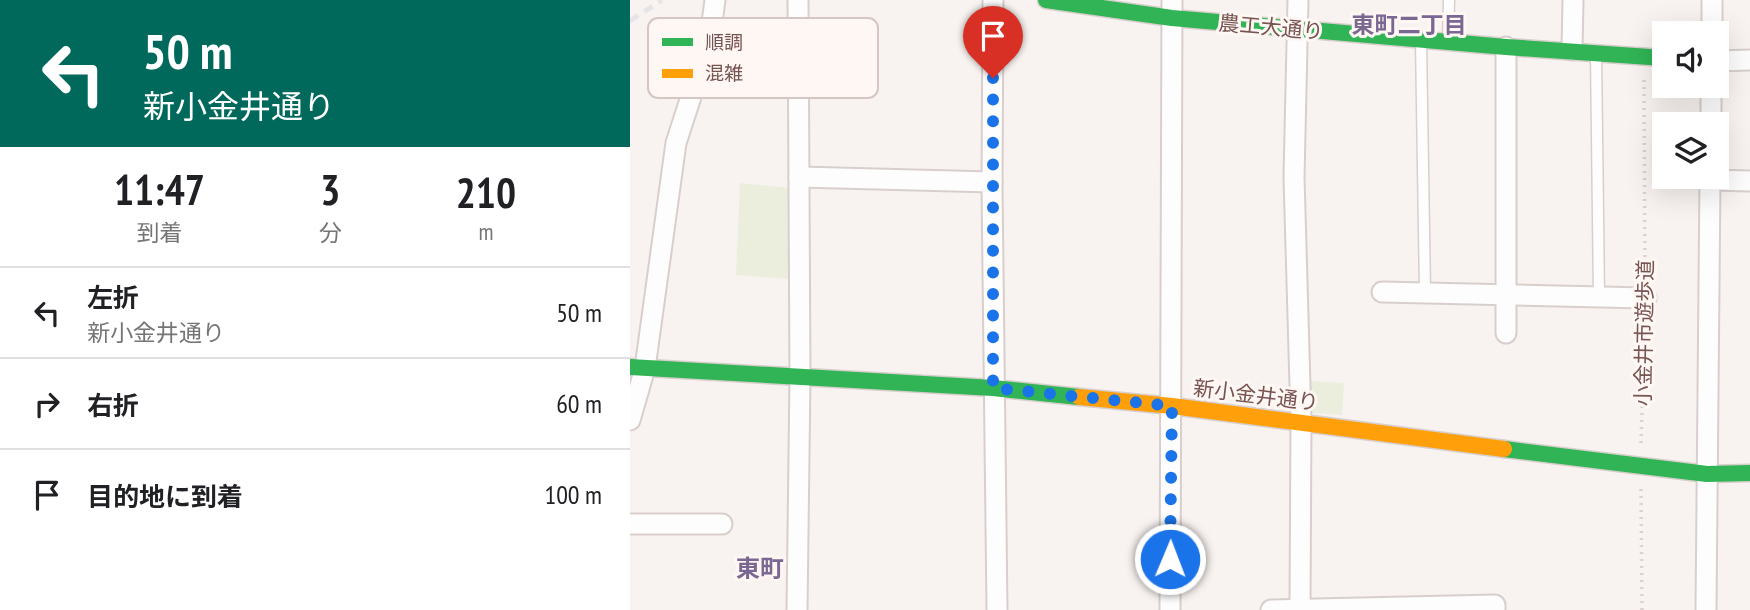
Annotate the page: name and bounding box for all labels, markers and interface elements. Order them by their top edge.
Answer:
pin [963,6,1023,78]
street label: 農工大通り [1218,9,1324,45]
district label: 東町二丁目 [1352,10,1467,39]
icon: arrive [974,17,1012,55]
legend [648,18,878,98]
text: 50 m [143,19,232,83]
map controls [1652,21,1729,189]
button: sound [1652,21,1729,98]
icon: left [28,28,119,119]
text: 順調 [705,30,743,54]
text: 混雑 [705,61,743,85]
text: 新小金井通り [143,85,335,127]
button: layers [1652,112,1729,189]
text: 11:47 [114,162,205,217]
text: 3 [320,162,340,217]
text: 210 [456,165,516,220]
text: m [478,217,493,246]
text: 到着 [136,218,182,247]
text: 分 [319,218,342,247]
street label: 小金井市遊歩道 [1629,259,1659,407]
text: 左折 [87,281,139,314]
icon: left [28,294,66,332]
text: 50 m [556,296,602,329]
text: 新小金井通り [87,318,225,347]
street label: 新小金井通り [1192,374,1320,416]
icon: right [28,385,66,423]
text: 60 m [556,387,602,420]
text: 右折 [87,389,139,422]
icon: arrive [28,476,66,514]
text: 100 m [544,478,602,511]
text: 目的地に到着 [87,480,243,513]
position arrow [1133,522,1207,596]
district label: 東町 [736,553,784,584]

